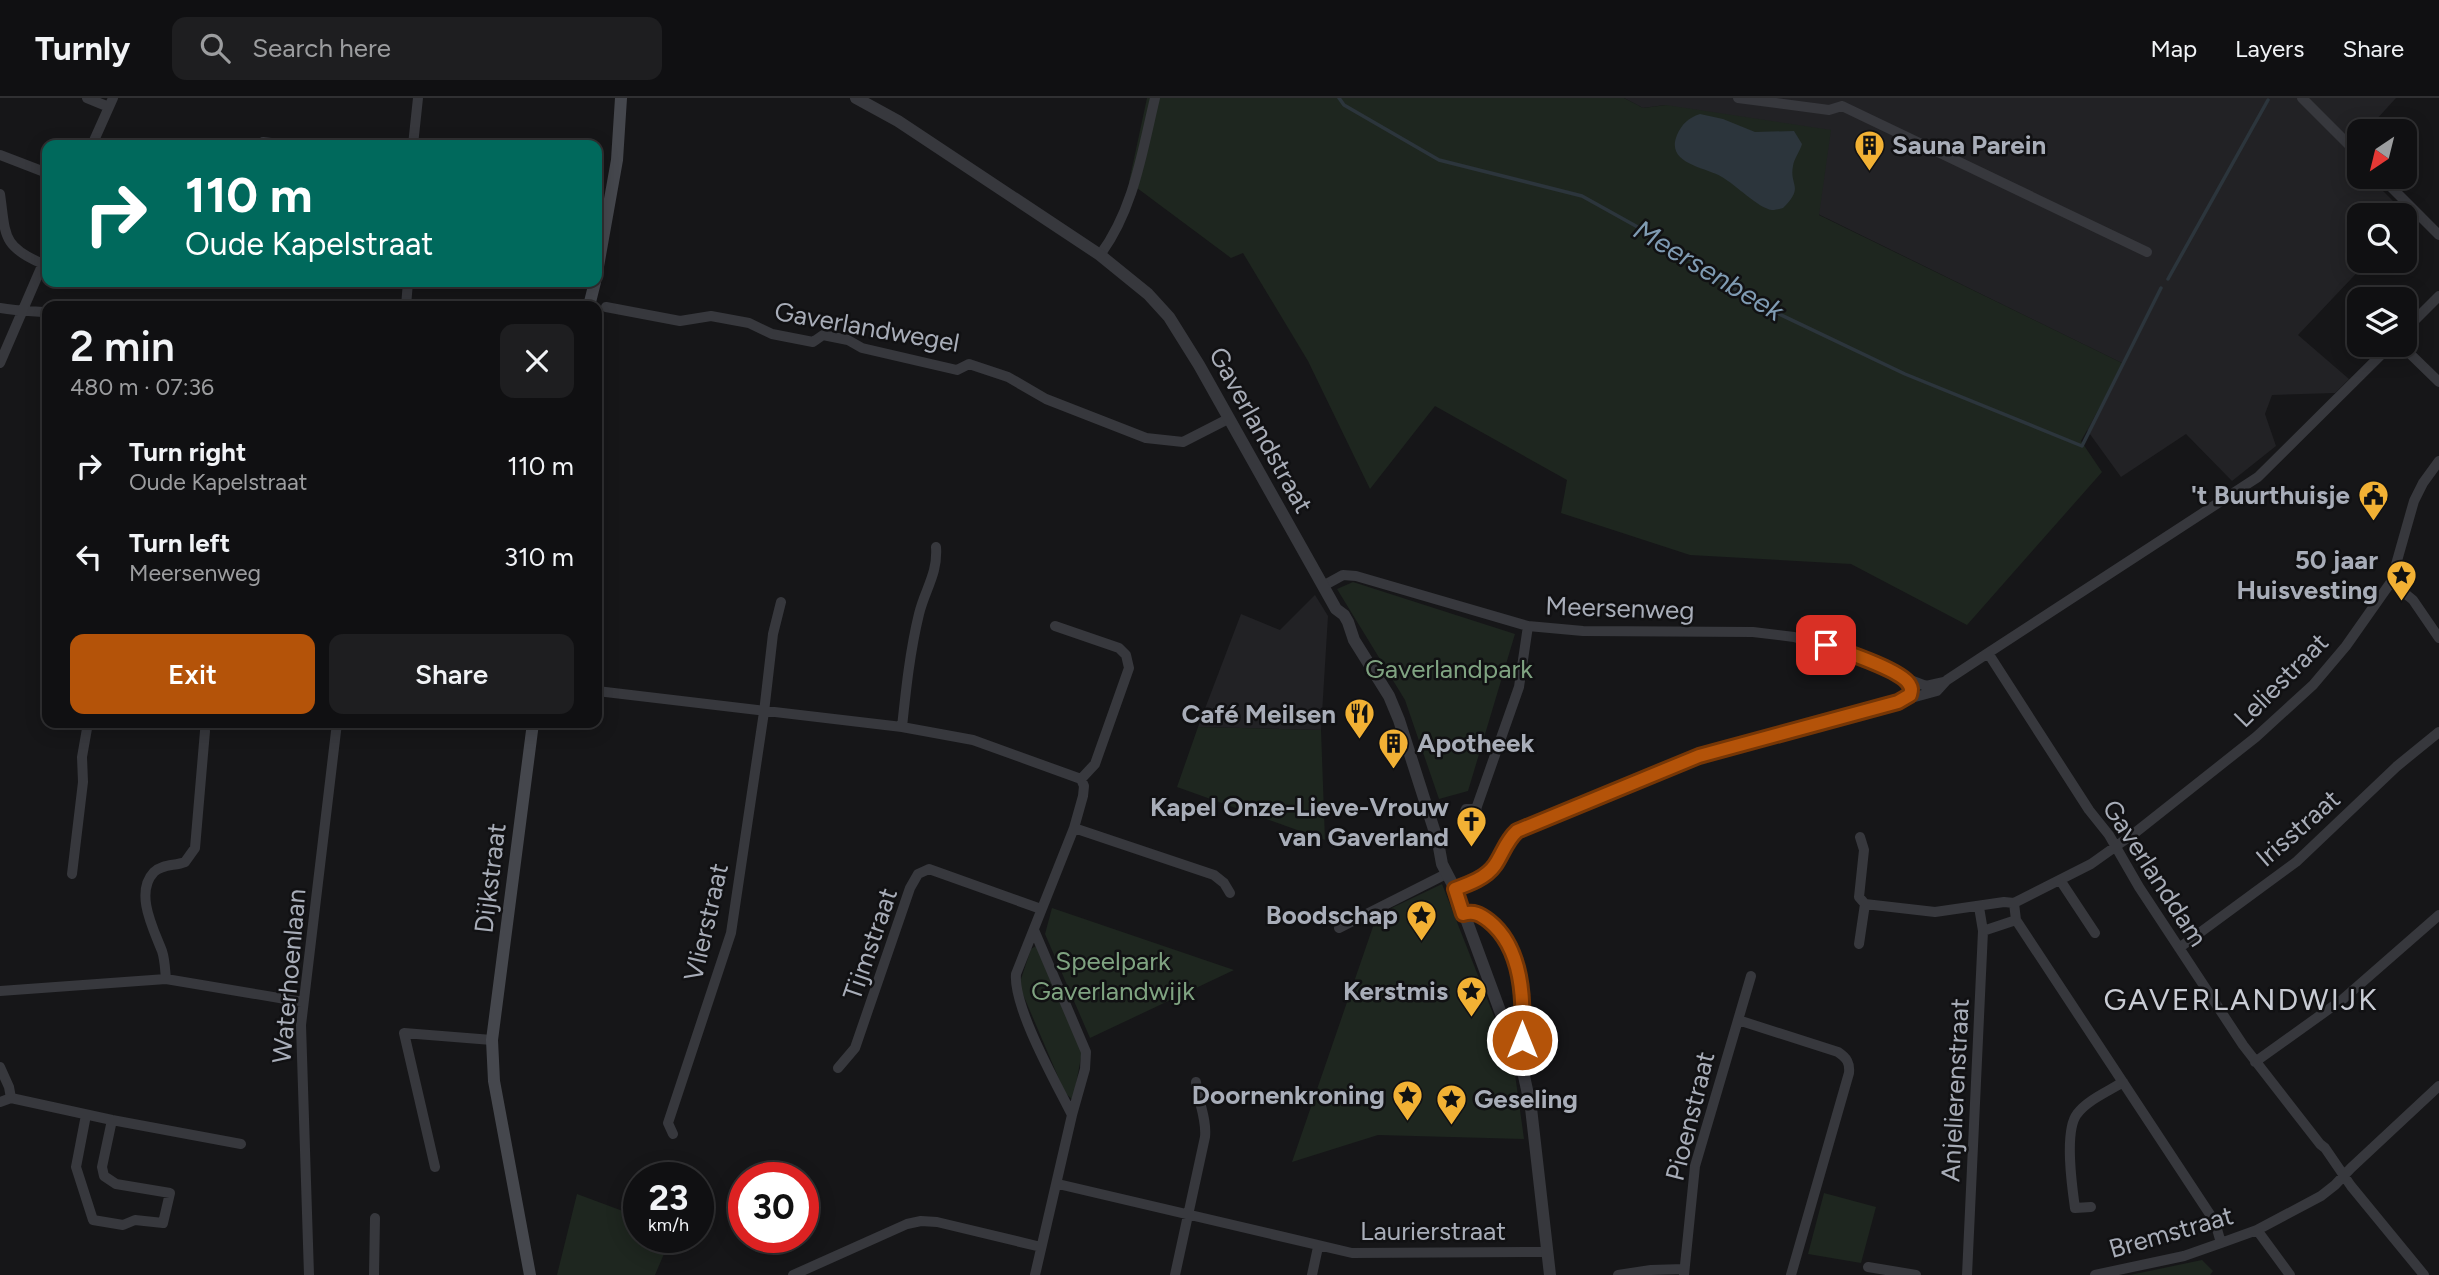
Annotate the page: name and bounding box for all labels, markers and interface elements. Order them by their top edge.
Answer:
search box [172,17,662,80]
text: Turnly [35,29,130,68]
icon: search [196,29,234,67]
text: Search here [252,32,391,64]
text: Map [2150,34,2197,63]
text: Layers [2235,34,2304,63]
text: Share [2342,34,2404,63]
north arrow [2347,119,2417,189]
map controls [2347,119,2417,357]
building icon: Sauna Parein [1852,128,1886,172]
place label: Sauna Parein [1892,129,2046,161]
text: 110 m [185,165,313,224]
icon: right [70,168,161,259]
button: search [2347,203,2417,273]
water label: Meersenbeek [1628,212,1791,329]
text: Oude Kapelstraat [185,225,433,263]
button: layers [2347,287,2417,357]
street label: Gaverlandwegel [772,295,962,359]
text: 2 min [70,321,175,372]
button: close [500,324,574,398]
street label: Gaverlandstraat [1202,341,1320,519]
text: 480 m · 07:36 [70,373,214,401]
text: Turn right [129,436,246,468]
icon: right [70,447,108,485]
text: 110 m [507,450,574,482]
text: Oude Kapelstraat [129,468,308,496]
public building icon: 't Buurthuisje [2356,478,2390,522]
place label: 't Buurthuisje [2191,479,2350,511]
text: Turn left [129,527,230,559]
icon: left [70,538,108,576]
text: 310 m [504,541,574,573]
place label: 50 jaar Huisvesting [2237,544,2378,606]
place icon: 50 jaar Huisvesting [2384,558,2418,602]
text: Meersenweg [129,559,261,587]
street label: Meersenweg [1545,589,1695,627]
pin [1796,615,1856,675]
icon: arrive [1807,626,1845,664]
street label: Leliestraat [2227,626,2335,734]
button: Exit [70,634,315,714]
button: Share [329,634,574,714]
park label: Gaverlandpark [1365,653,1533,685]
restaurant icon: Café Meilsen [1342,697,1376,741]
place label: Café Meilsen [1182,698,1336,730]
building icon: Apotheek [1377,726,1411,770]
place label: Apotheek [1417,727,1534,759]
street label: Irisstraat [2249,783,2347,873]
place label: Kapel Onze-Lieve-Vrouw van Gaverland [1150,791,1449,853]
street label: Gaverlanddam [2096,794,2214,952]
church icon: Kapel Onze-Lieve-Vrouw van Gaverland [1455,805,1489,849]
street label: Dijkstraat [467,821,513,935]
street label: Vlierstraat [677,860,735,984]
street label: Tijmstraat [836,884,904,1004]
street label: Waterhoenlaan [265,887,313,1065]
place icon: Boodschap [1404,898,1438,942]
place label: Boodschap [1266,899,1398,931]
park label: Speelpark Gaverlandwijk [1031,945,1195,1007]
place icon: Kerstmis [1454,974,1488,1018]
place label: Kerstmis [1343,975,1448,1007]
district label: GAVERLANDWIJK [2103,981,2379,1018]
street label: Anjelierenstraat [1934,997,1976,1183]
position arrow [1485,1003,1559,1077]
street label: Pioenstraat [1659,1048,1722,1184]
place icon: Doornenkroning [1391,1078,1425,1122]
place label: Doornenkroning [1192,1079,1385,1111]
place icon: Geseling [1434,1082,1468,1126]
place label: Geseling [1474,1083,1578,1115]
speed limit sign: 30 [728,1162,819,1253]
text: 23 [649,1177,688,1219]
street label: Bremstraat [2105,1199,2237,1265]
text: km/h [648,1214,689,1236]
street label: Laurierstraat [1360,1215,1506,1247]

